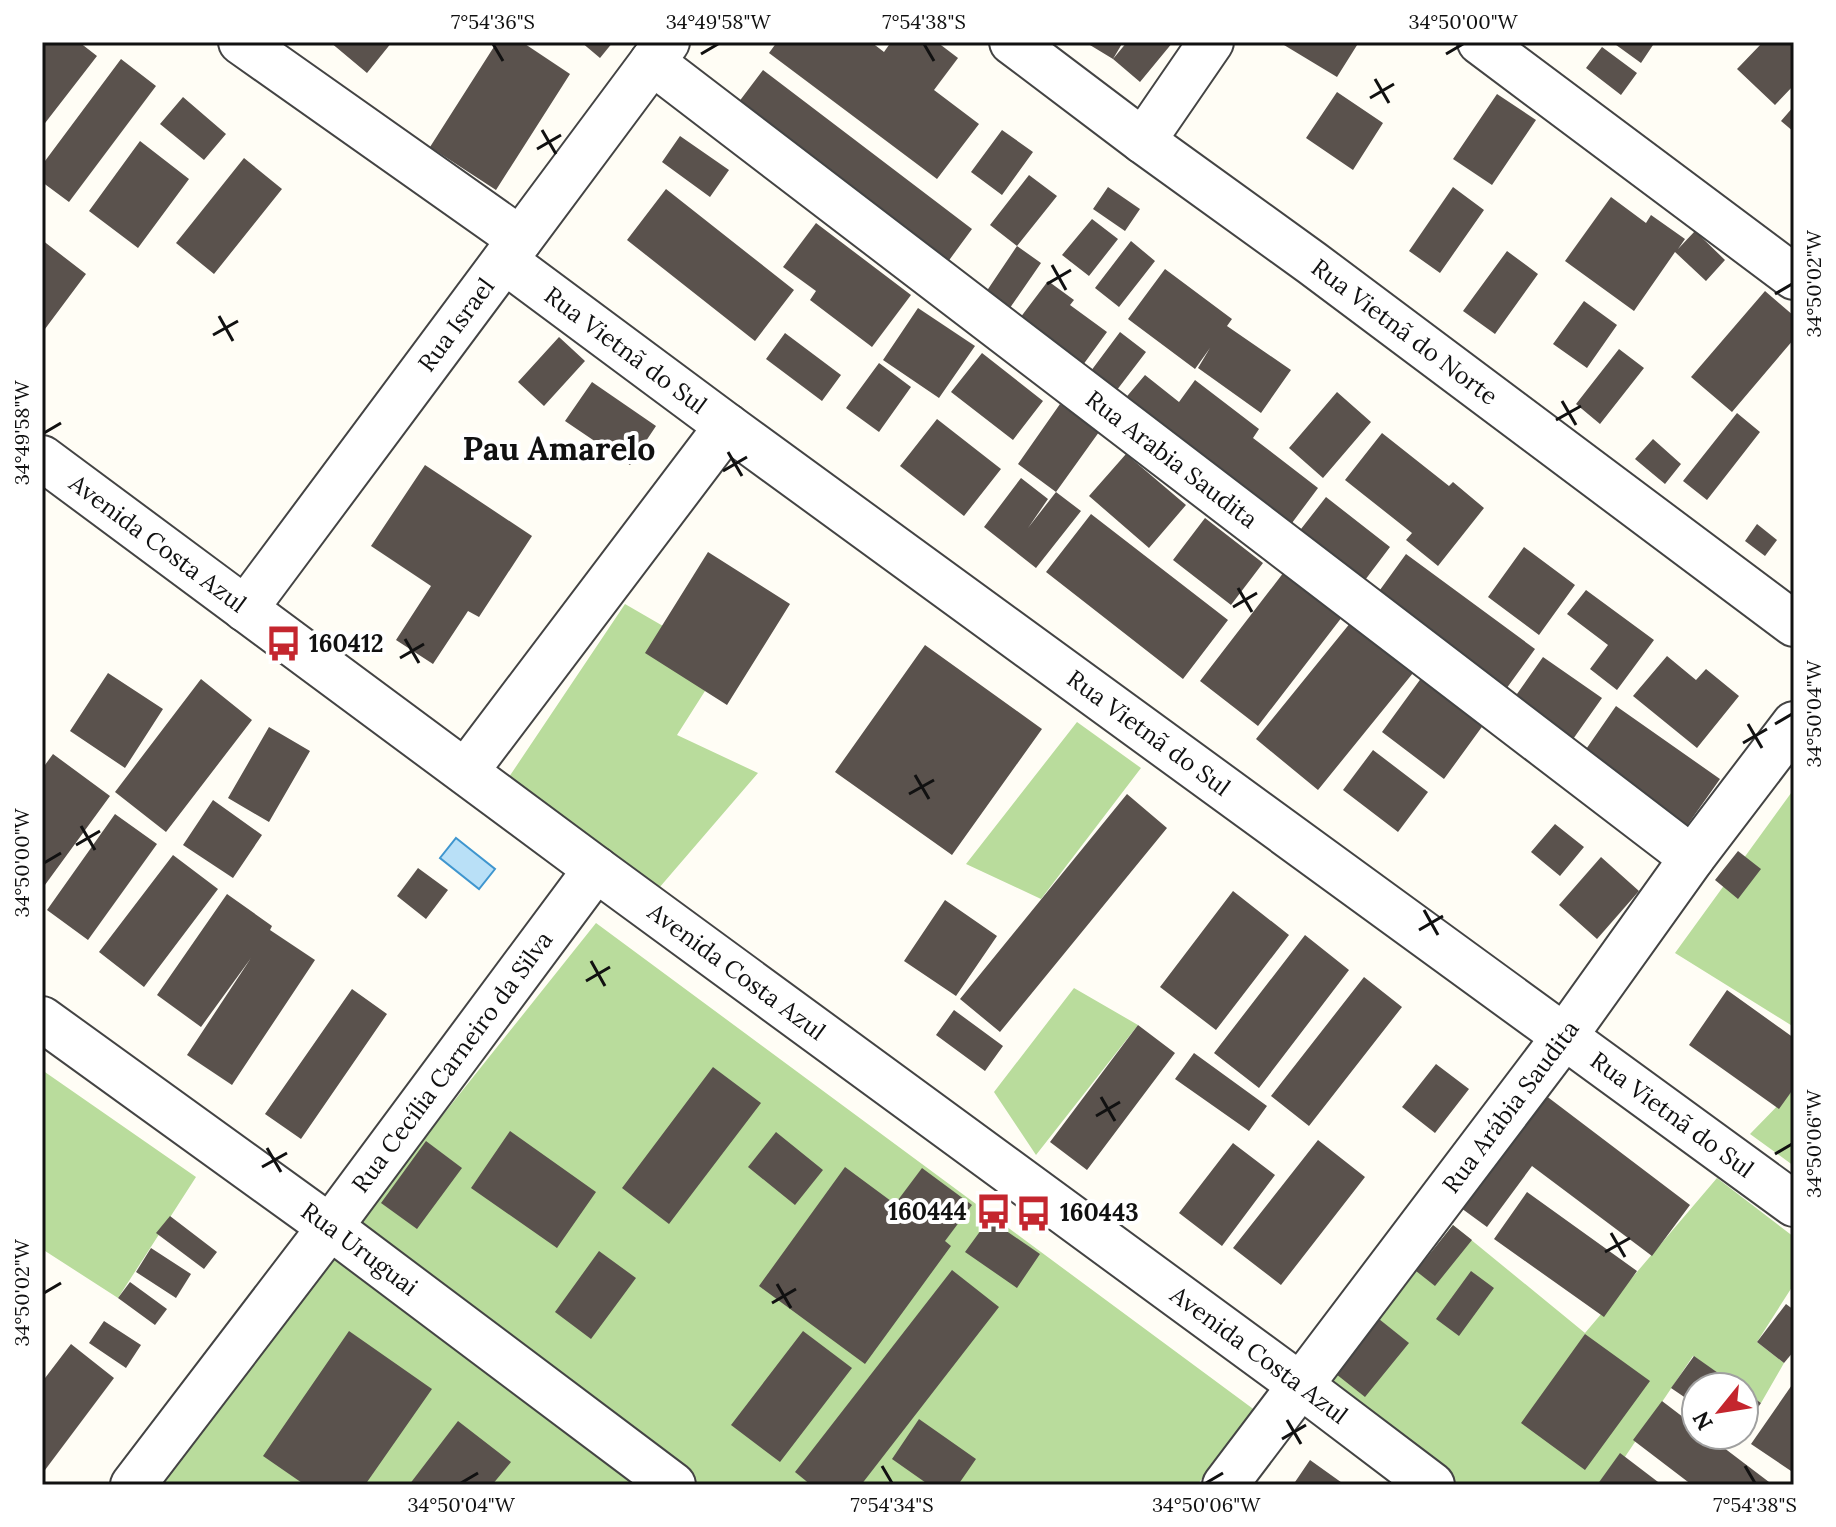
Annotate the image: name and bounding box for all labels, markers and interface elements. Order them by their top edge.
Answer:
text: 7°54'36"S [451,9,535,34]
text: 34°49'58"W [666,9,771,34]
text: 7°54'38"S [882,9,966,34]
text: 34°50'00"W [1409,9,1519,34]
text: 34°50'02"W [1801,229,1826,338]
street label: Rua Vietnã do Norte [1305,252,1504,412]
street label: Rua Israel [411,272,501,378]
street label: Rua Vietnã do Sul [538,280,713,421]
text: 34°49'58"W [9,380,34,485]
street label: Rua Arabia Saudita [1079,383,1264,535]
district label: Pau Amarelo [463,428,655,469]
street label: Avenida Costa Azul [62,467,253,619]
bus stop icon: 160412 [264,625,302,663]
place label: 160412 [309,628,383,659]
text: 34°50'04"W [1801,659,1826,768]
street label: Rua Vietnã do Sul [1061,663,1236,803]
text: 34°50'00"W [9,807,34,917]
street label: Avenida Costa Azul [641,896,832,1047]
street label: Rua Cecília Carneiro da Silva [345,925,559,1199]
street label: Rua Arábia Saudita [1435,1014,1586,1199]
street label: Rua Vietnã do Sul [1584,1045,1760,1184]
text: 34°50'06"W [1801,1089,1826,1198]
bus stop icon: 160444 [974,1193,1012,1231]
bus stop icon: 160443 [1015,1194,1053,1232]
street label: Rua Uruguai [295,1195,424,1302]
place label: 160444 [888,1196,967,1227]
place label: 160443 [1060,1197,1139,1228]
text: 34°50'02"W [9,1238,34,1347]
street label: Avenida Costa Azul [1164,1279,1354,1431]
north arrow [1680,1371,1760,1451]
text: N [1686,1407,1719,1435]
text: 34°50'04"W [407,1492,516,1517]
text: 7°54'34"S [851,1492,933,1517]
text: 34°50'06"W [1152,1492,1261,1517]
text: 7°54'38"S [1713,1492,1797,1517]

